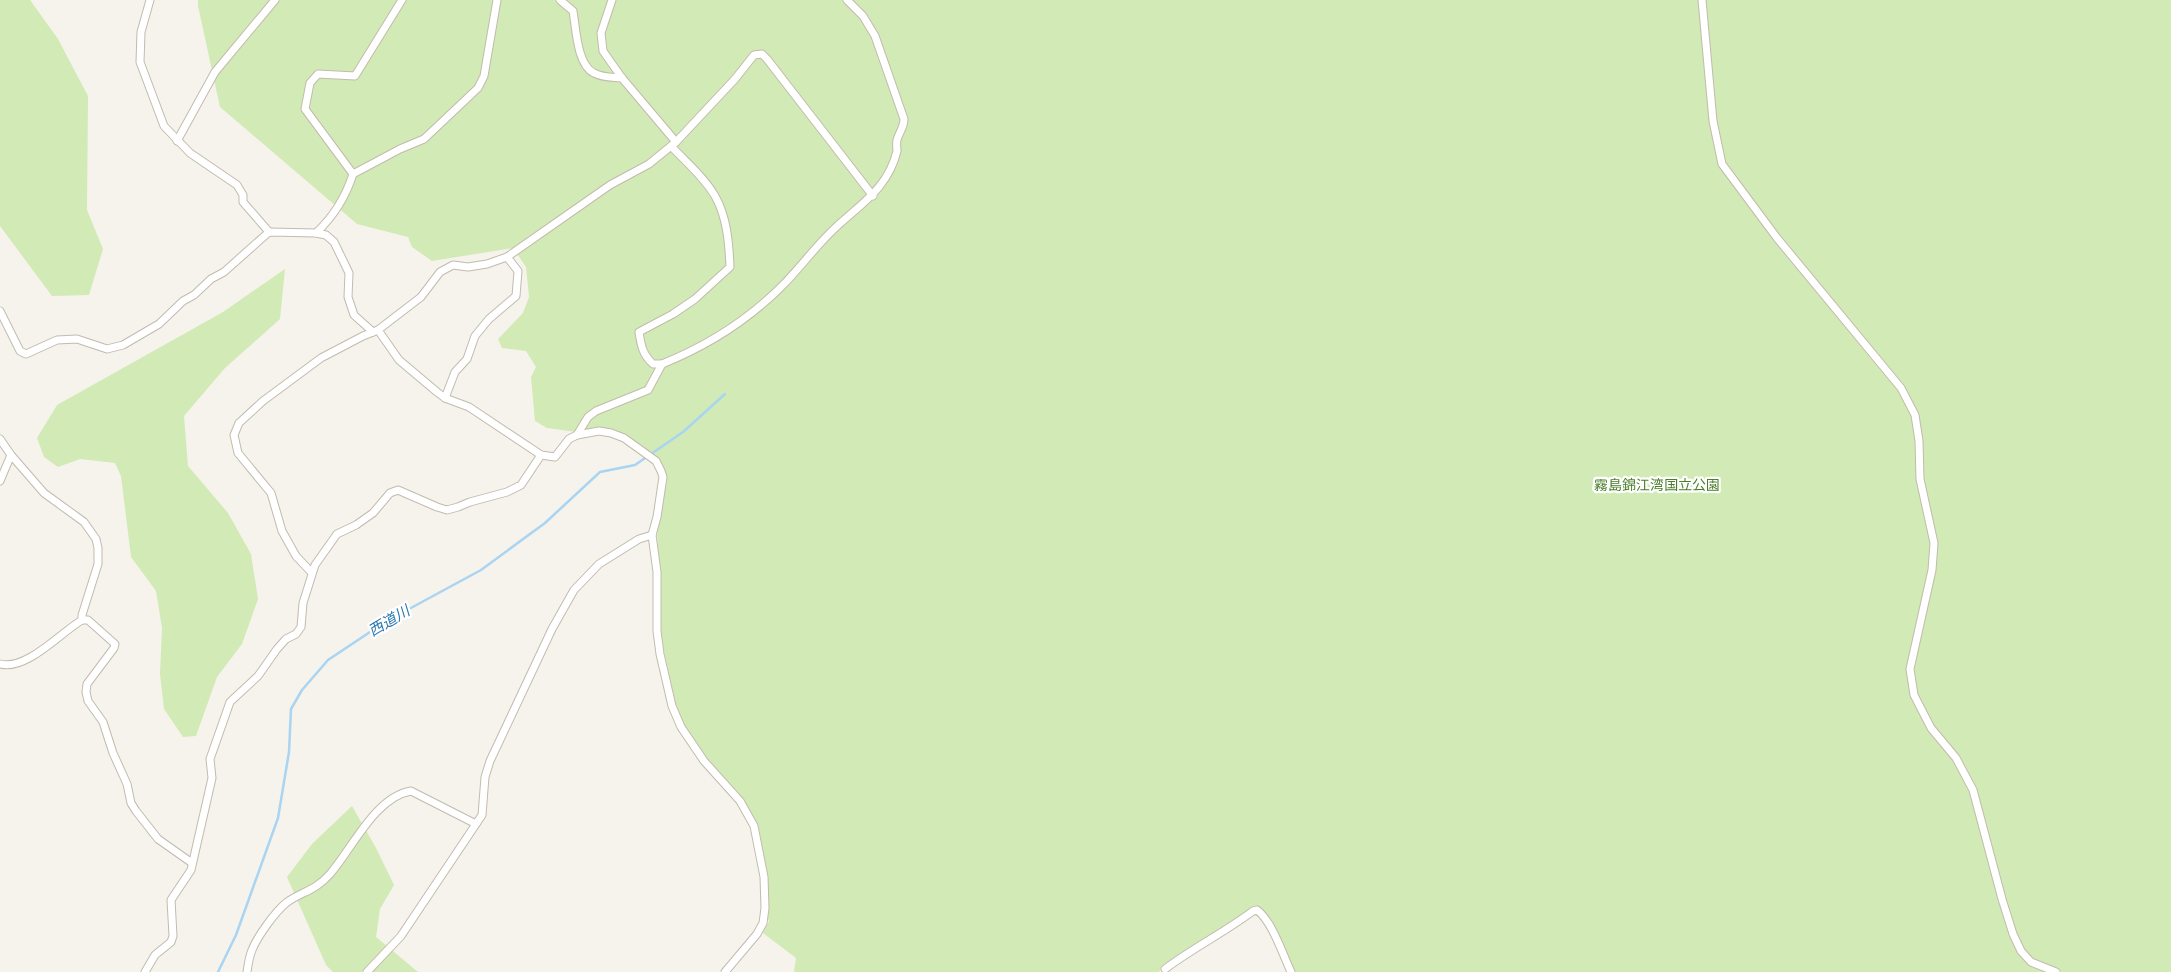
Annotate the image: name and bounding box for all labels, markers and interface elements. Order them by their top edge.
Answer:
park label: 霧島錦江湾国立公園 [1594,475,1720,494]
water label: 西道川 [364,599,415,640]

